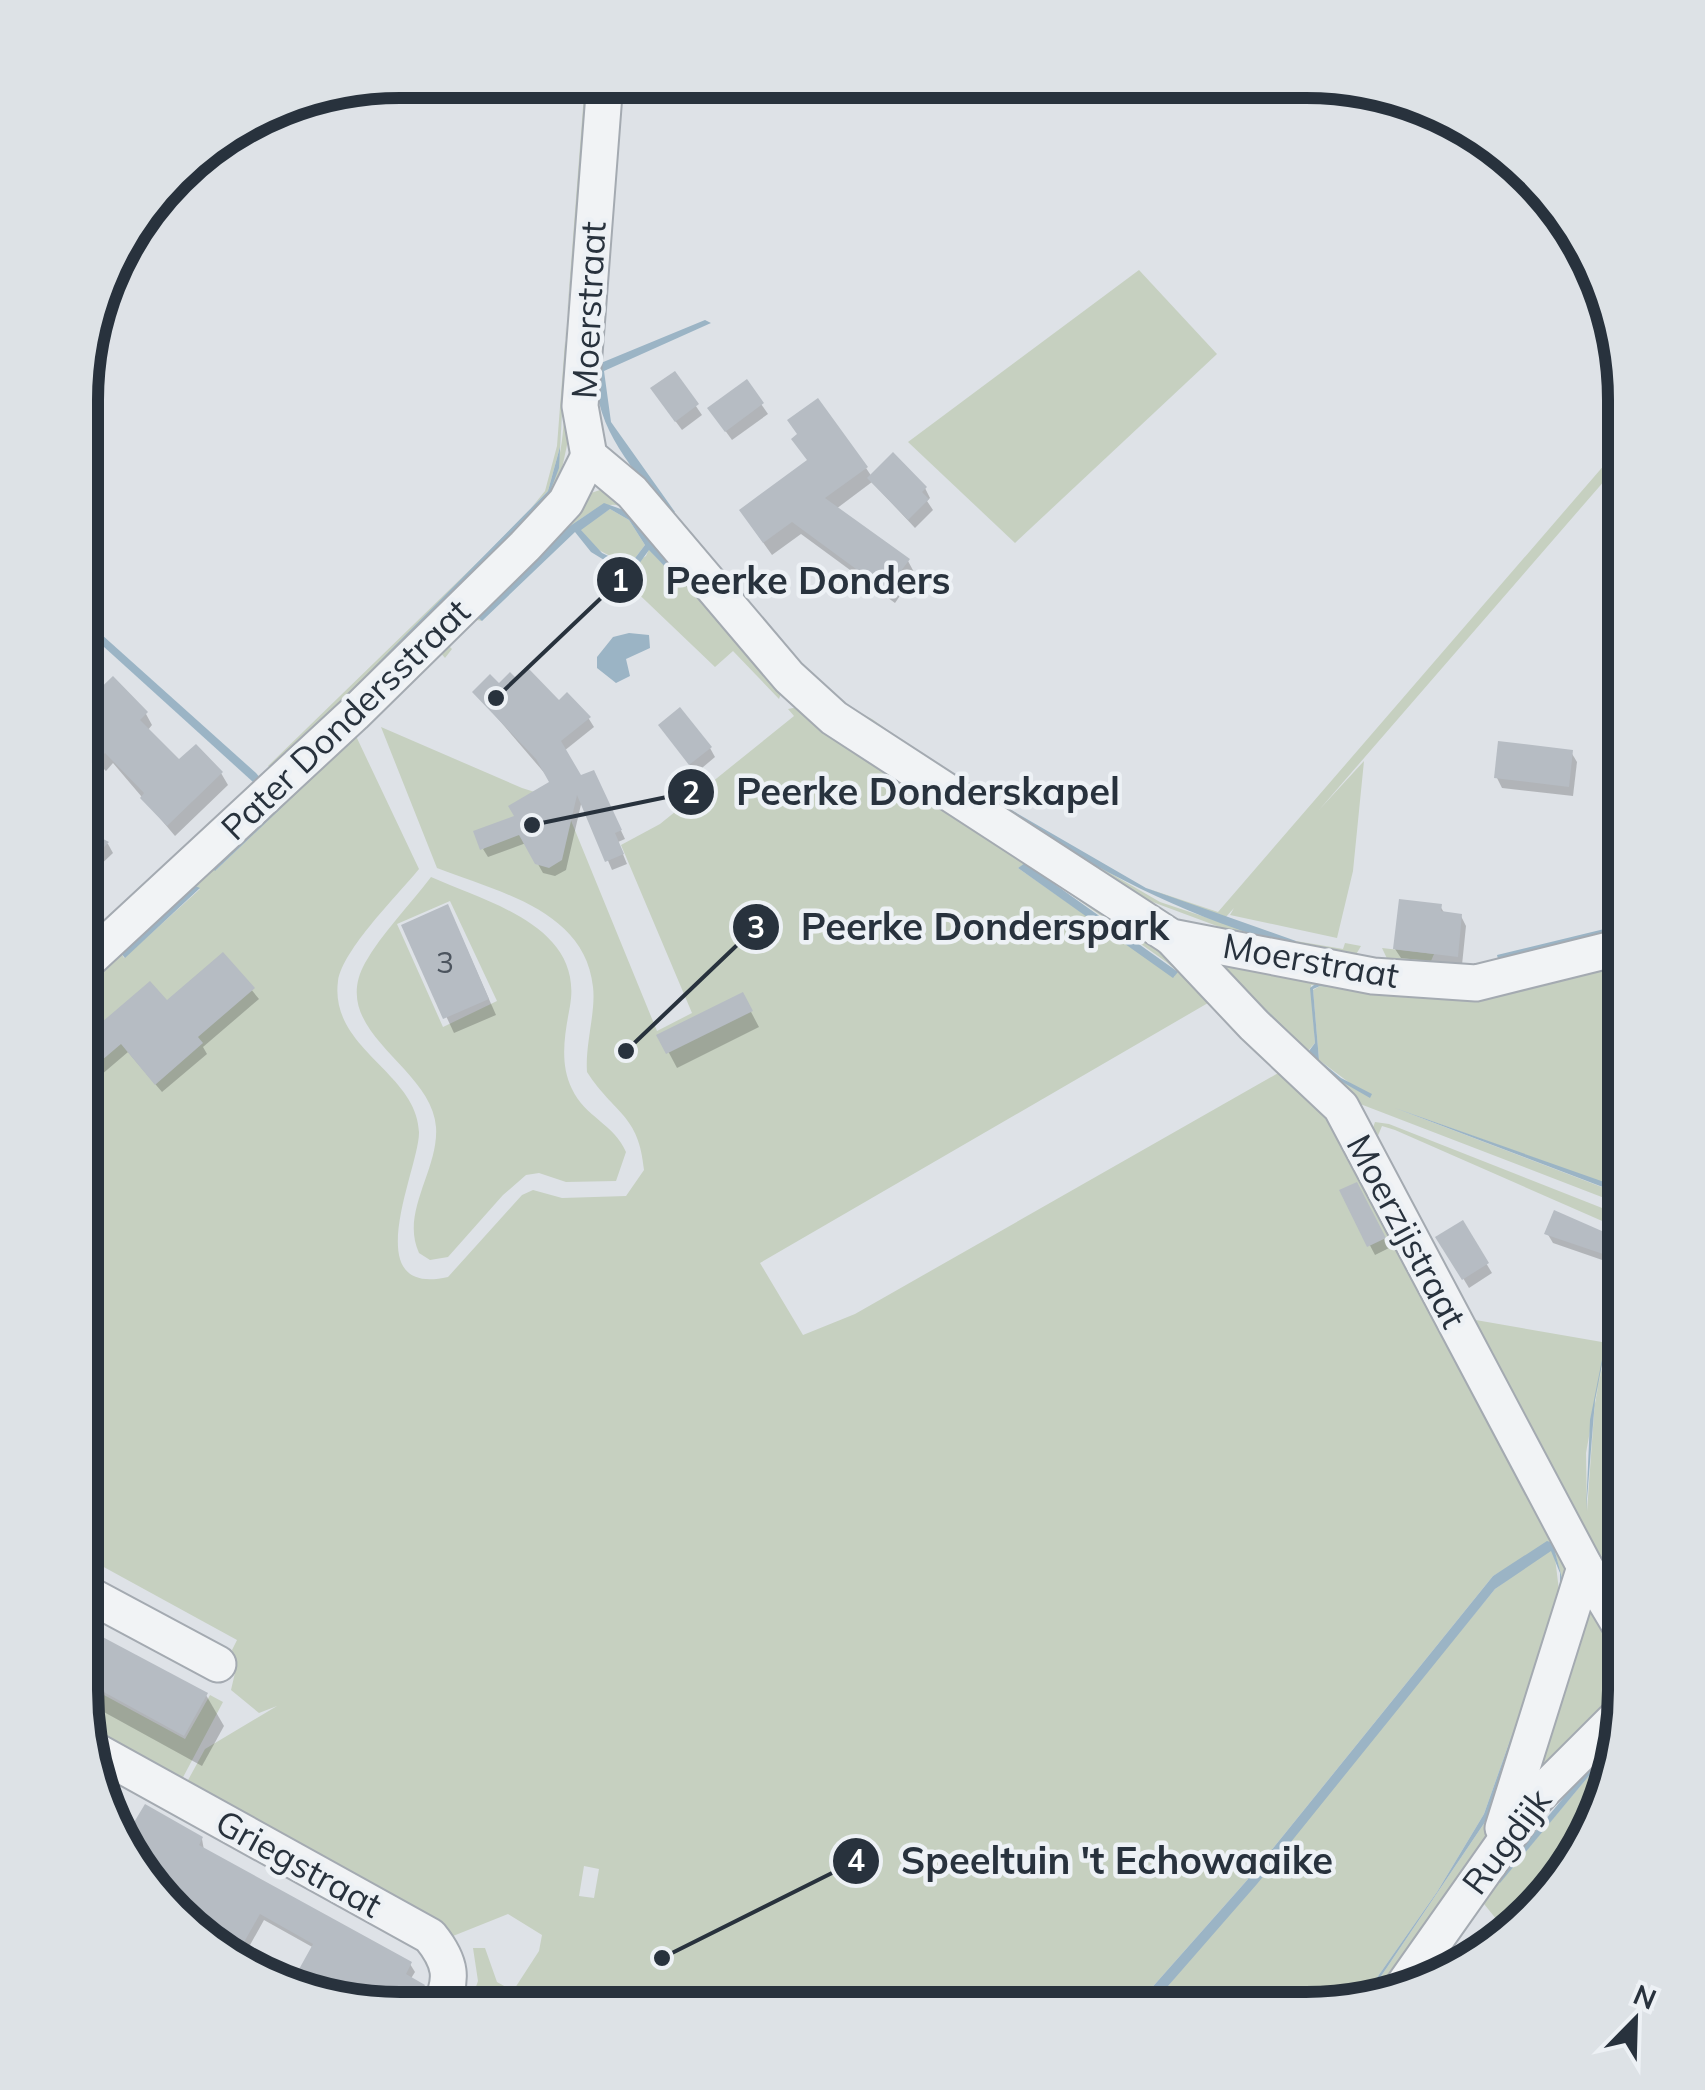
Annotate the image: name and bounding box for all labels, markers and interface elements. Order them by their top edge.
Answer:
street label: Moerstraat [561,220,615,400]
callout: Peerke Donders [595,546,971,614]
text: Peerke Donders [665,556,951,604]
text: 1 [611,561,629,599]
street label: Pater Dondersstraat [211,589,479,849]
callout: Peerke Donderskapel [666,758,1140,826]
text: Peerke Donderskapel [736,767,1120,815]
text: 2 [682,773,700,811]
callout: Peerke Donderspark [731,893,1189,961]
text: Peerke Donderspark [801,902,1170,950]
text: 3 [747,908,765,946]
street label: Moerstraat [1220,923,1402,997]
house number: 3 [436,943,454,981]
street label: Moerzijstraat [1338,1127,1476,1335]
street label: Rugdijk [1452,1779,1561,1903]
street label: Griegstraat [208,1799,390,1927]
callout: Speeltuin 't Echowaaike [831,1827,1353,1895]
text: Speeltuin 't Echowaaike [901,1836,1333,1884]
text: 4 [847,1841,865,1879]
north arrow [1585,1970,1685,2070]
text: N [1628,1976,1662,2017]

